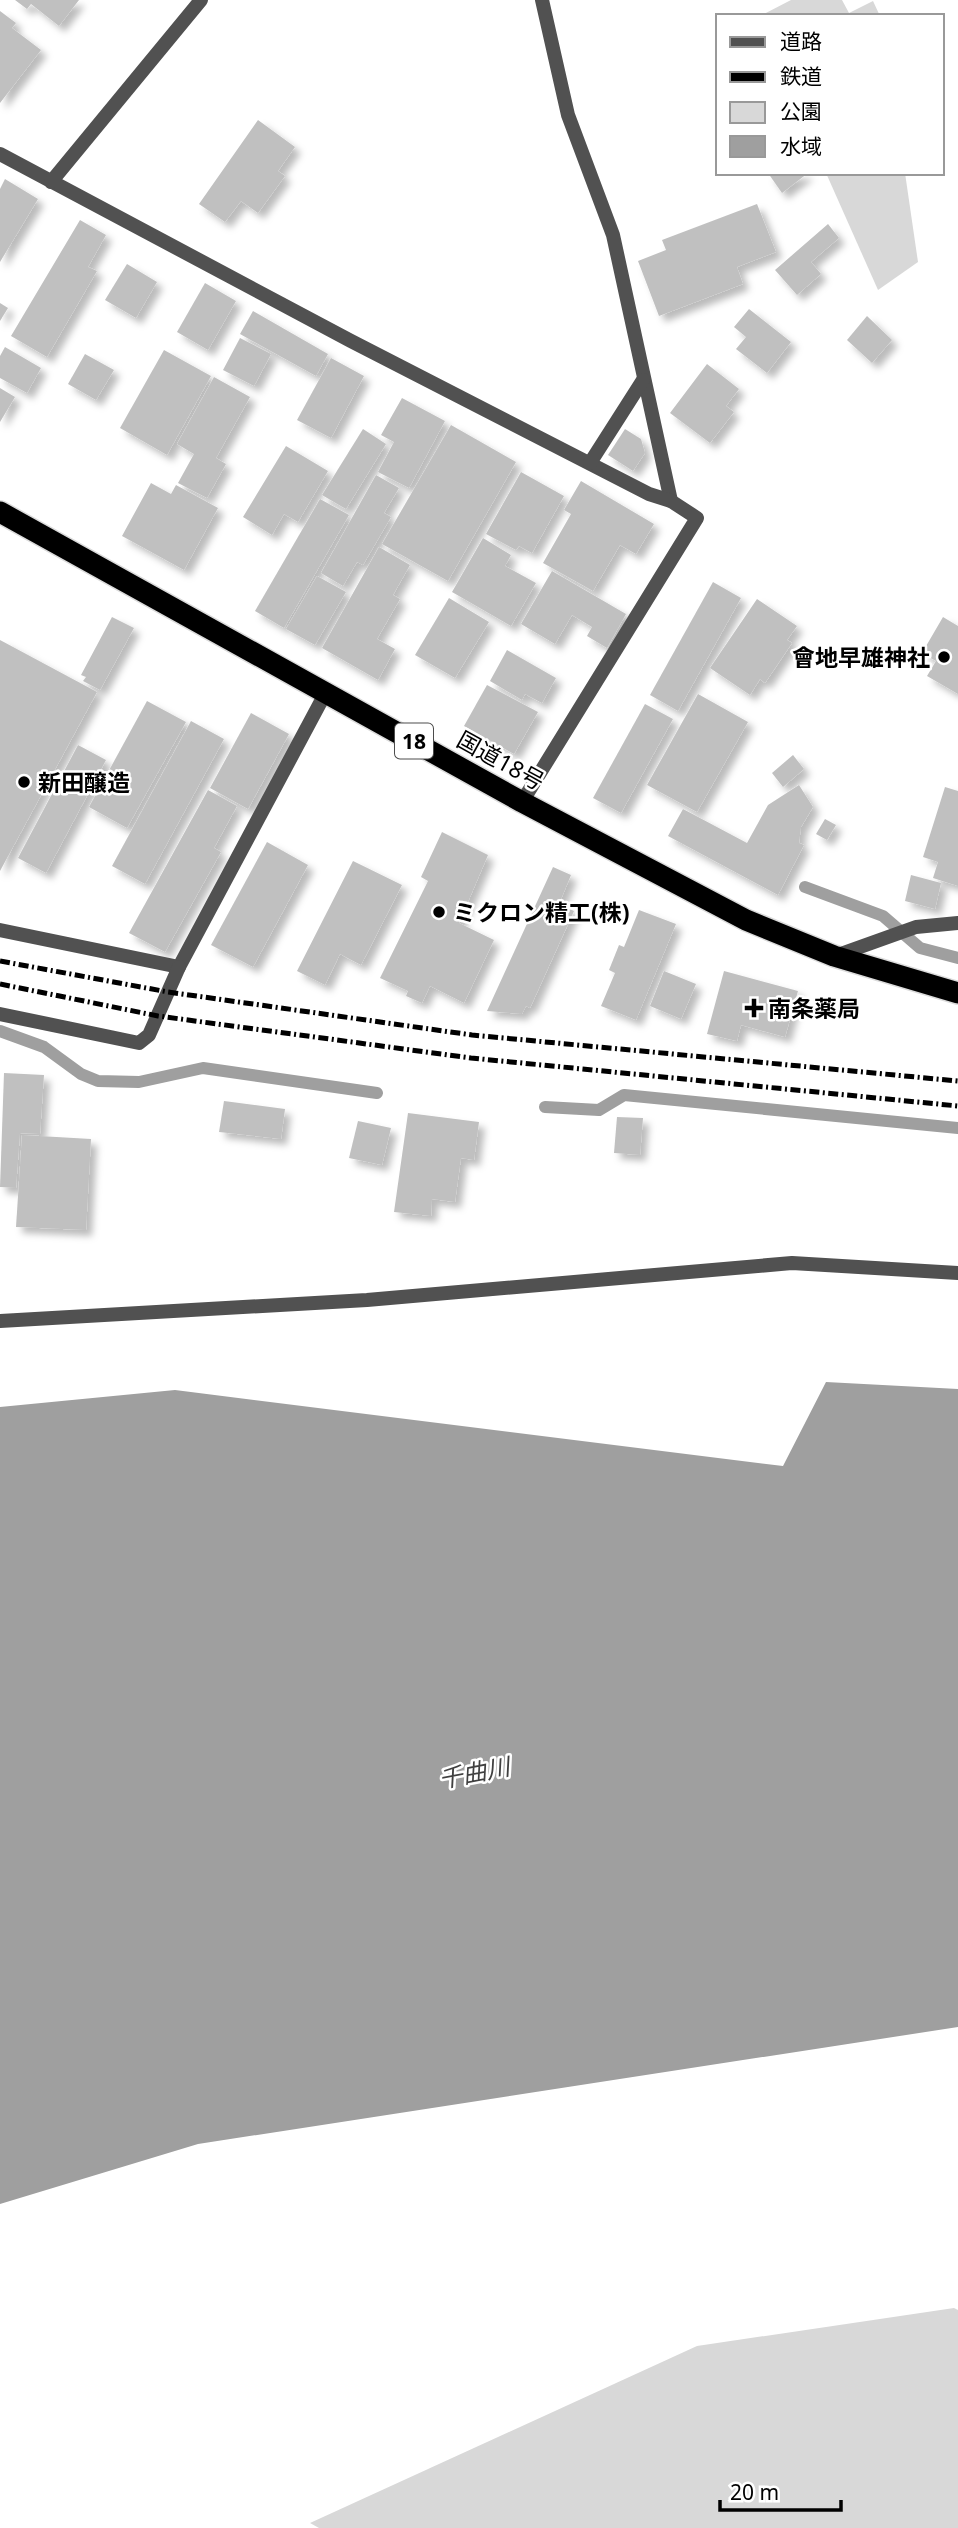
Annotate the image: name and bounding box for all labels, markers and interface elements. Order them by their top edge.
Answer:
legend [716,14,944,175]
text: 道路 [780,27,822,55]
text: 鉄道 [780,62,822,90]
text: 公園 [780,97,822,125]
text: 水域 [780,132,822,160]
place label: 會地早雄神社 [792,641,930,673]
marker: 會地早雄神社 [936,649,952,665]
street label: 国道18号 [452,723,550,797]
road number: 18 [395,724,433,758]
place label: 新田醸造 [38,766,130,798]
marker: 新田醸造 [16,774,32,790]
place label: ミクロン精工(株) [453,896,630,928]
marker: ミクロン精工(株) [431,904,447,920]
place label: 南条薬局 [768,992,860,1024]
marker: 南条薬局 [746,1000,762,1016]
water label: 千曲川 [436,1748,515,1795]
scale bar [720,2468,841,2512]
text: 20 m [730,2478,779,2506]

